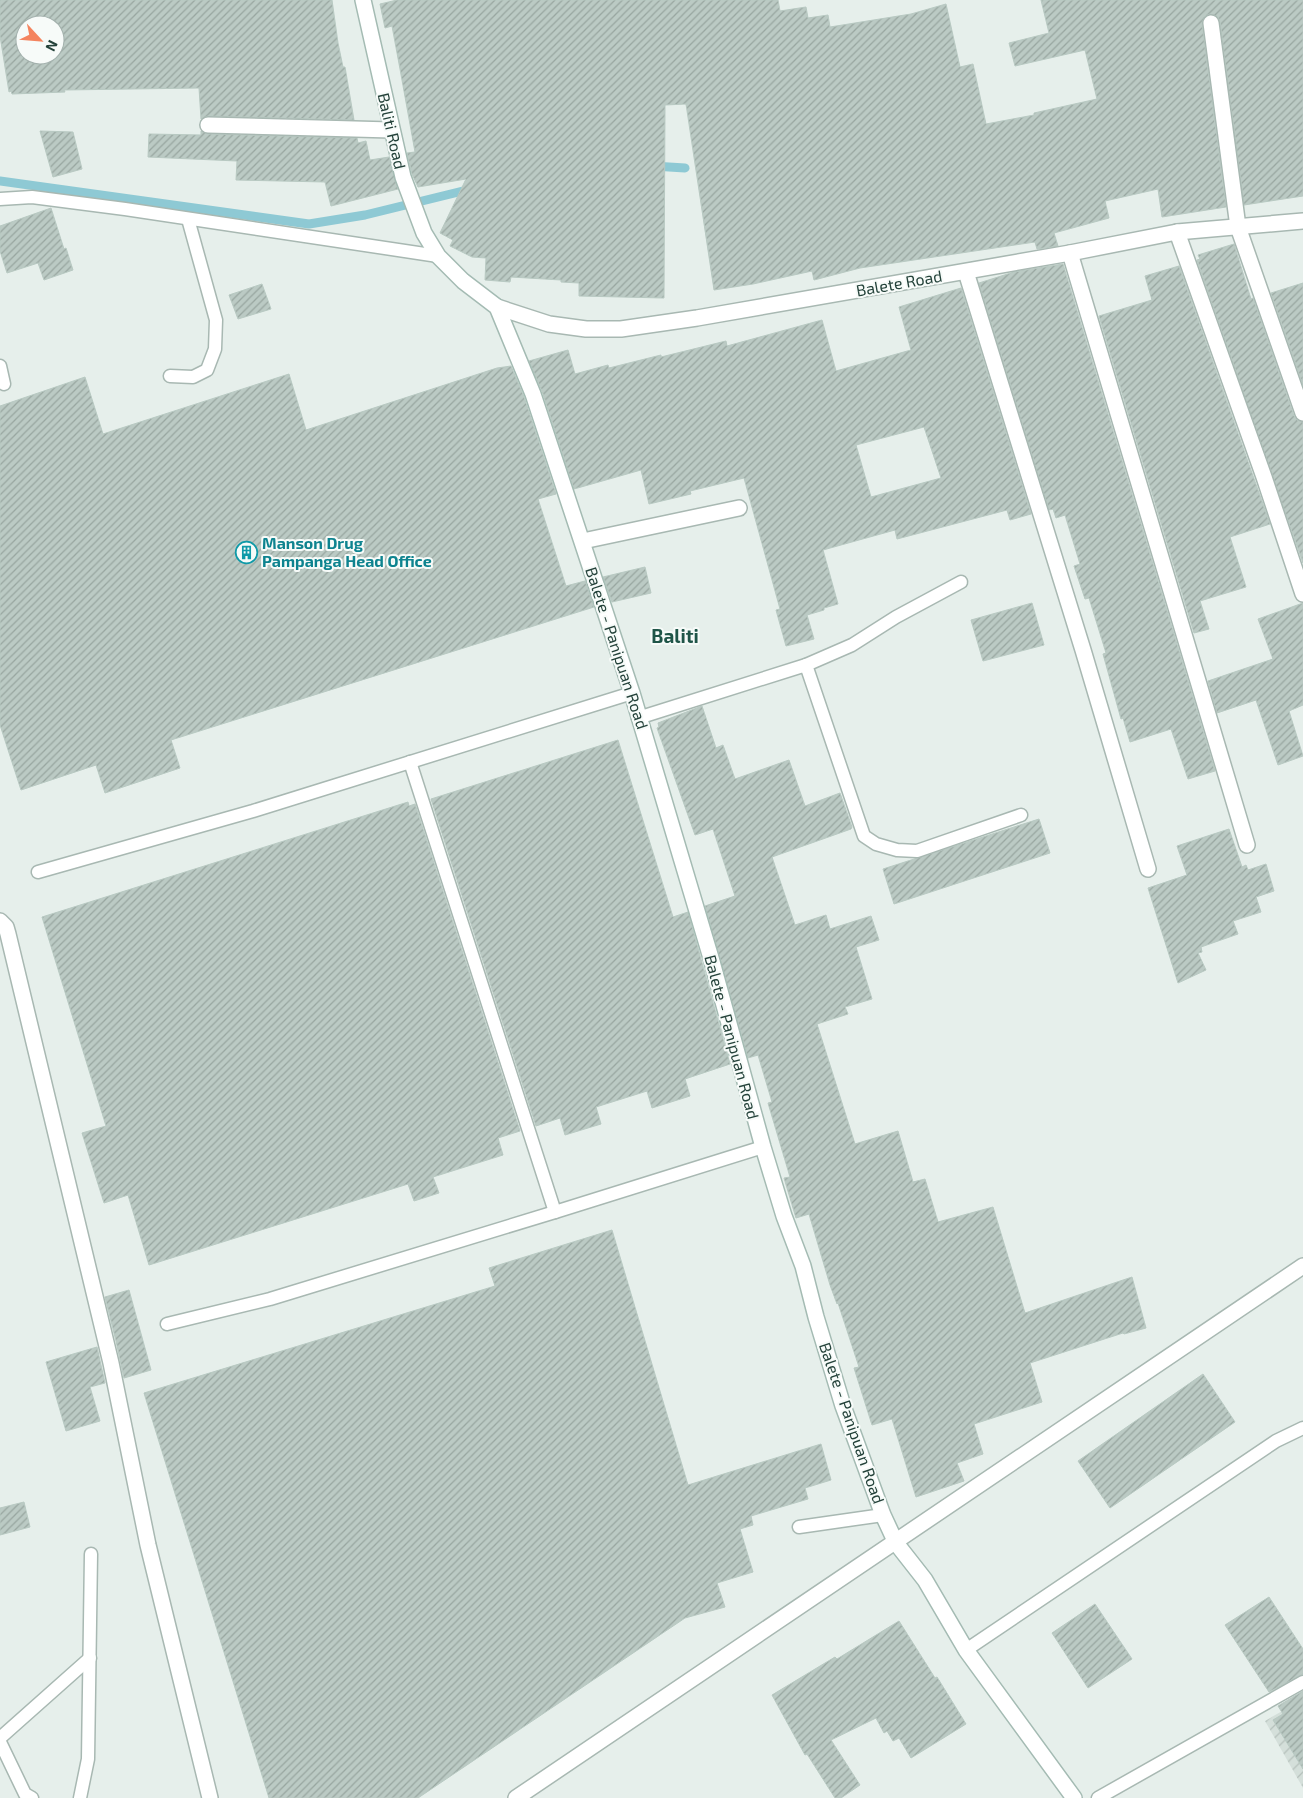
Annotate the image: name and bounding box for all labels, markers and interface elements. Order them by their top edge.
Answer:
north arrow [15,15,65,65]
text: N [42,38,62,54]
street label: Baliti Road [374,91,411,171]
street label: Balete Road [854,266,943,299]
place label: Manson Drug Pampanga Head Office [262,533,432,570]
building icon: Manson Drug Pampanga Head Office [234,540,258,564]
street label: Balete - Panipuan Road [582,564,653,731]
district label: Baliti [651,624,699,647]
street label: Balete - Panipuan Road [701,953,764,1121]
street label: Balete - Panipuan Road [816,1340,889,1506]

